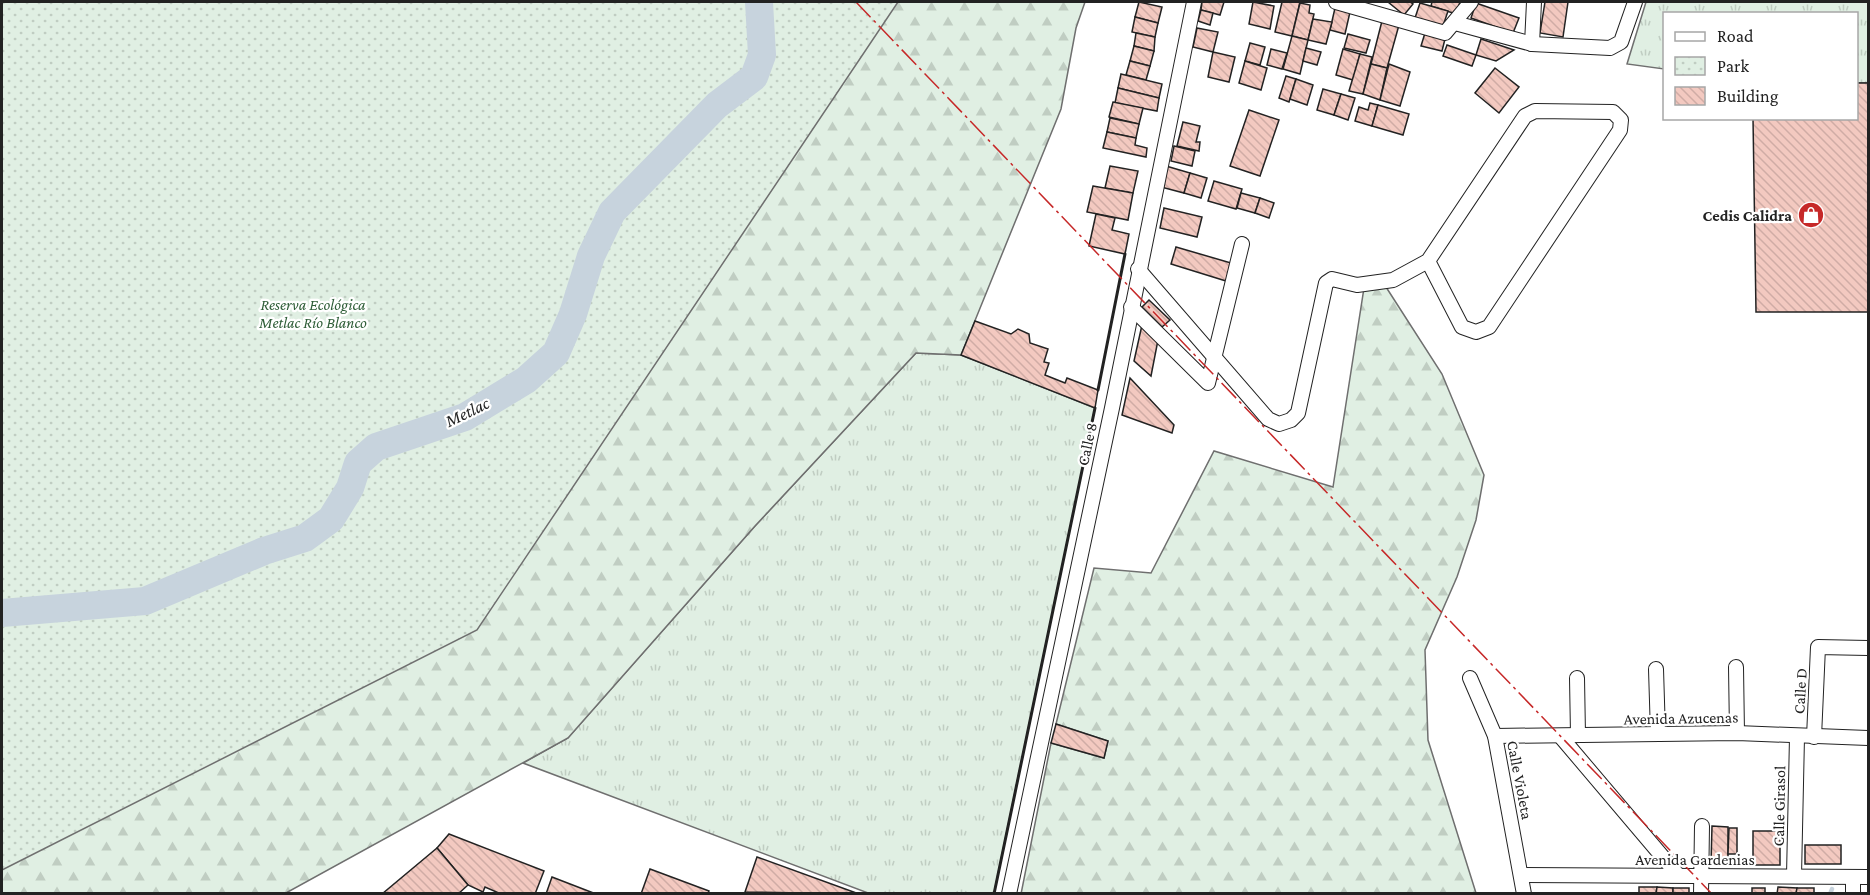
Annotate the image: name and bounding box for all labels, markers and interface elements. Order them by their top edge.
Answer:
legend [1663,12,1858,120]
text: Road [1717,26,1754,46]
text: Park [1717,56,1749,76]
text: Building [1717,86,1779,106]
shop icon: Cedis Calidra [1796,200,1826,230]
place label: Cedis Calidra [1703,207,1792,224]
park label: Reserva Ecológica Metlac Río Blanco [258,296,367,331]
water label: Metlac [441,393,493,432]
street label: Calle 8 [1074,421,1100,467]
street label: Calle D [1790,668,1810,714]
street label: Avenida Azucenas [1623,708,1739,728]
street label: Calle Violeta [1504,739,1536,822]
street label: Calle Girasol [1770,765,1788,847]
street label: Avenida Gardenias [1635,851,1755,868]

